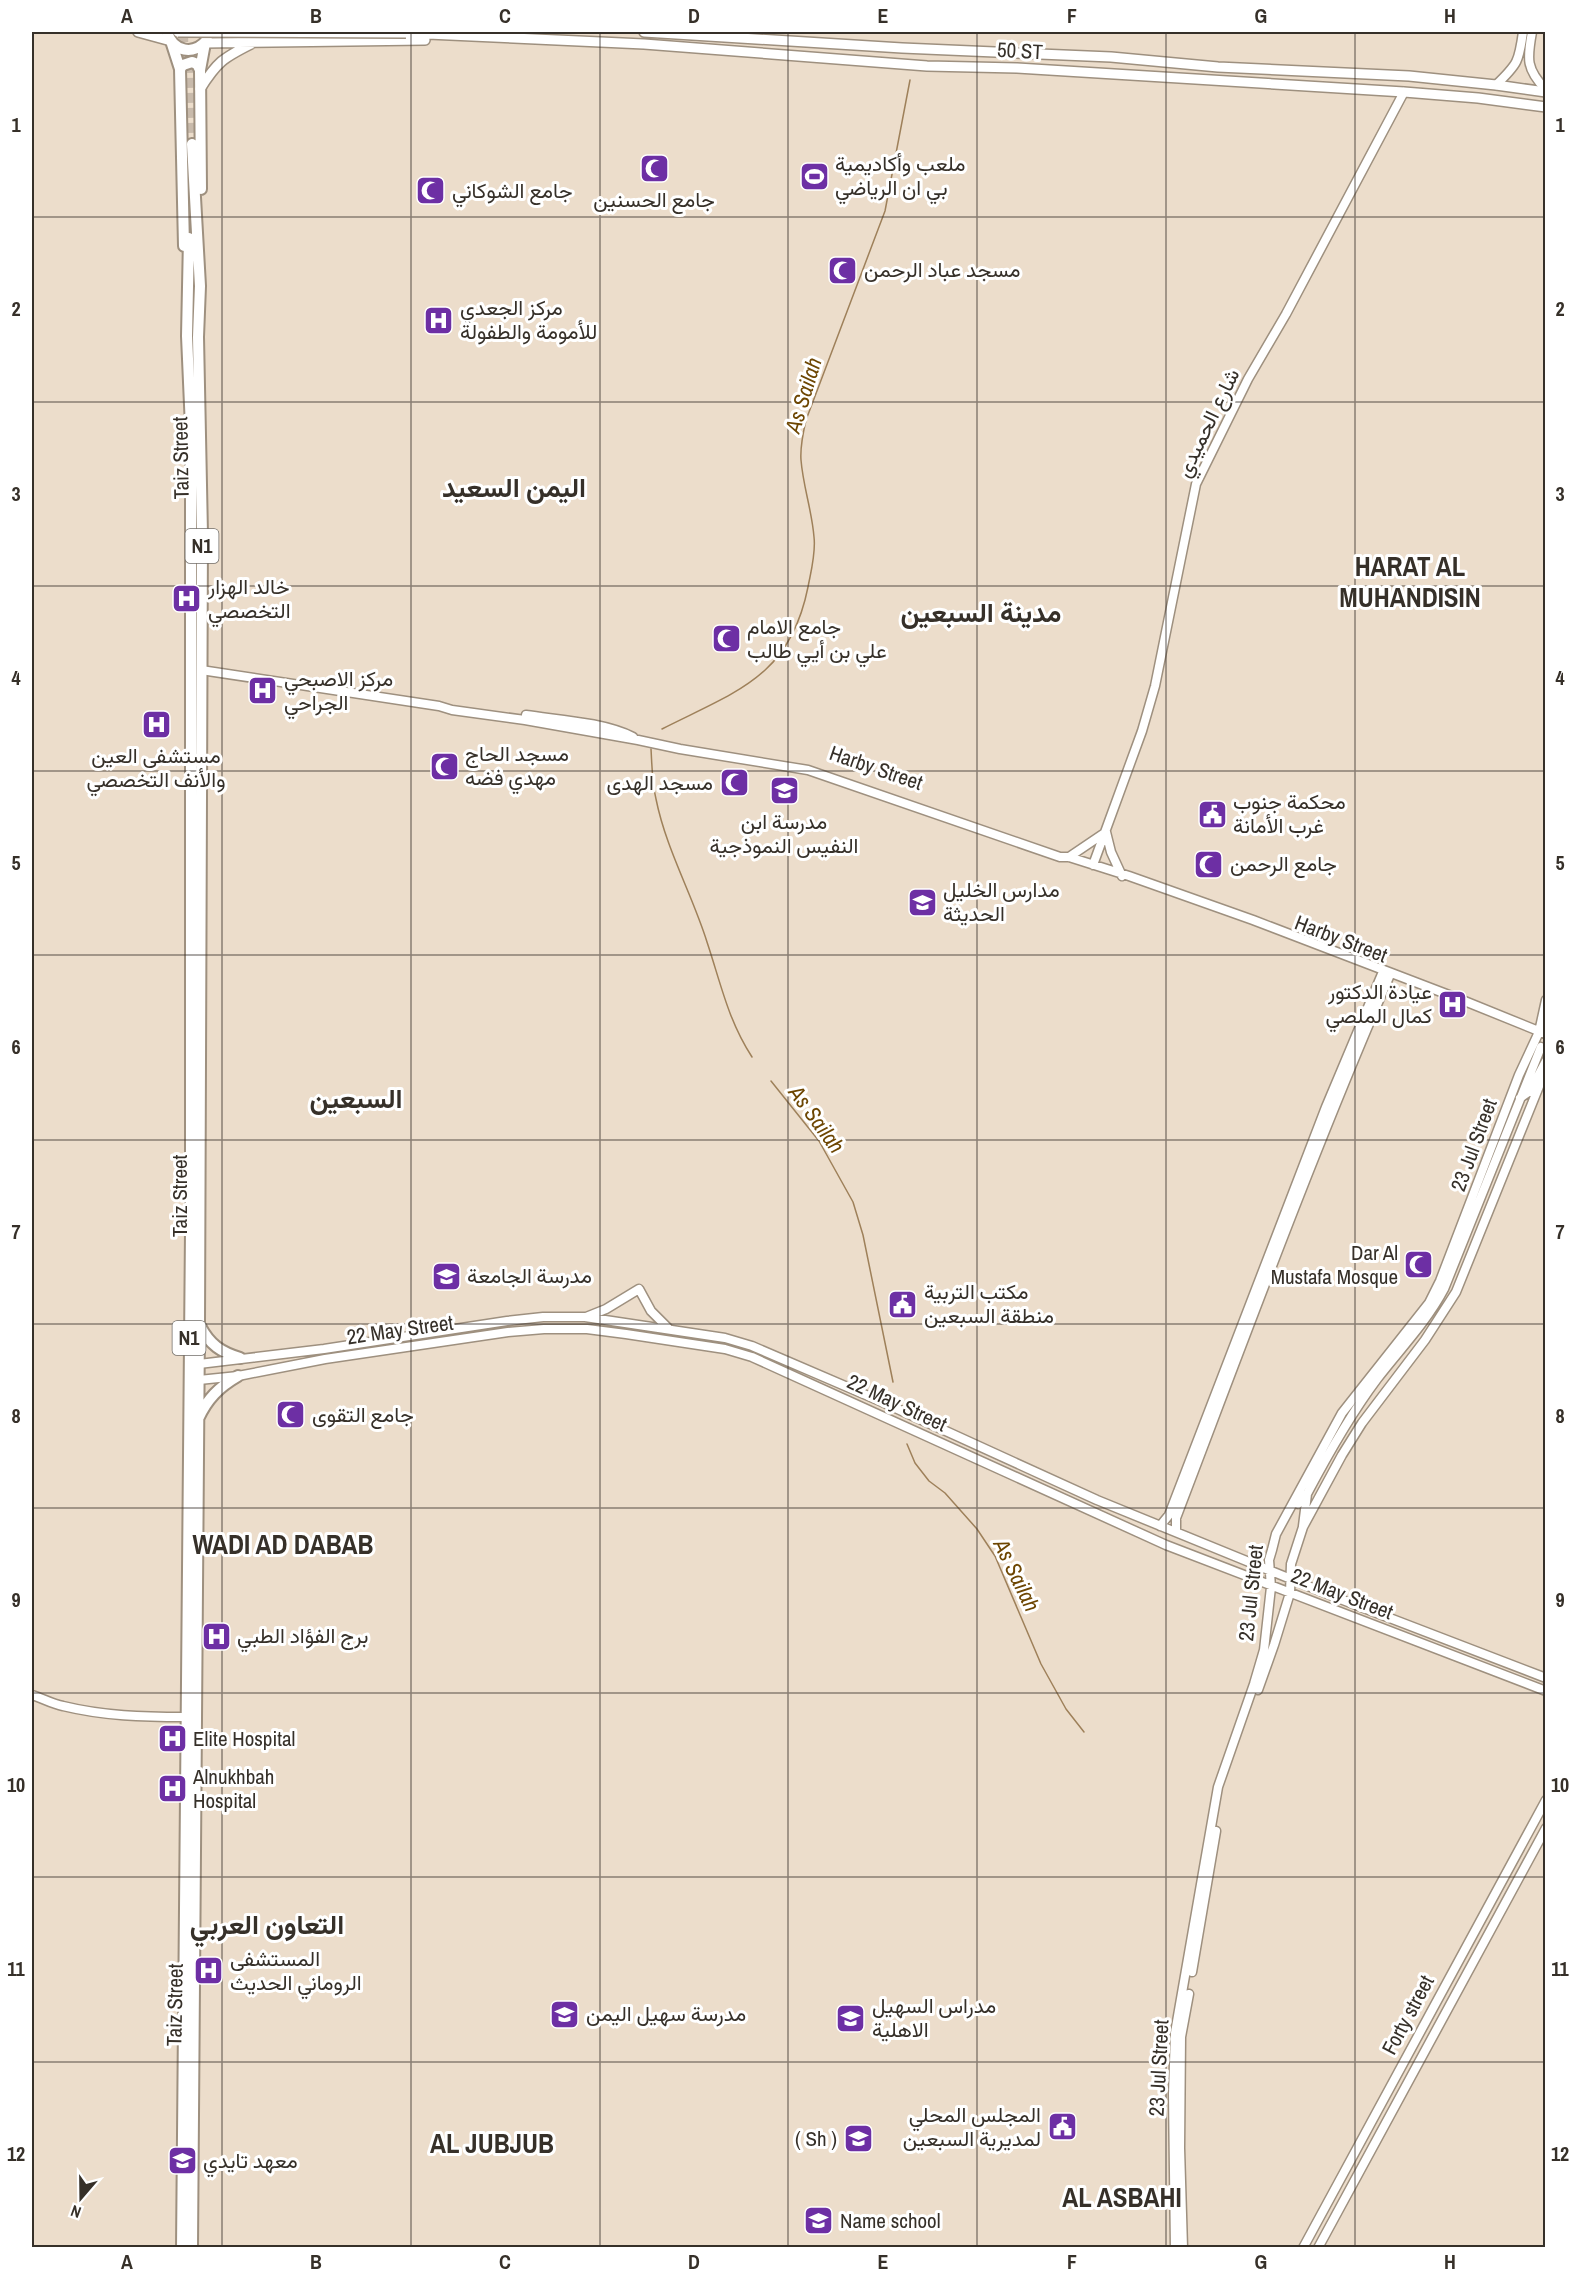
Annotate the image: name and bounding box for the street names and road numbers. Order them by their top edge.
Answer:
street label: 50 ST [996,35,1044,66]
street label: شارع الحميدي [1169,363,1249,483]
street label: Taiz Street [165,416,196,500]
road number: N1 [186,529,218,563]
street label: Harby Street [826,738,927,797]
street label: Harby Street [1291,908,1392,969]
street label: 23 Jul Street [1443,1094,1504,1195]
street label: Taiz Street [165,1154,194,1237]
street label: 22 May Street [345,1308,455,1351]
road number: N1 [172,1321,206,1355]
street label: 22 May Street [842,1367,952,1438]
street label: 23 Jul Street [1231,1543,1270,1643]
street label: 22 May Street [1287,1561,1398,1626]
street label: Taiz Street [159,1963,190,2047]
street label: Forty street [1375,1970,1441,2060]
street label: 23 Jul Street [1141,2019,1176,2117]

